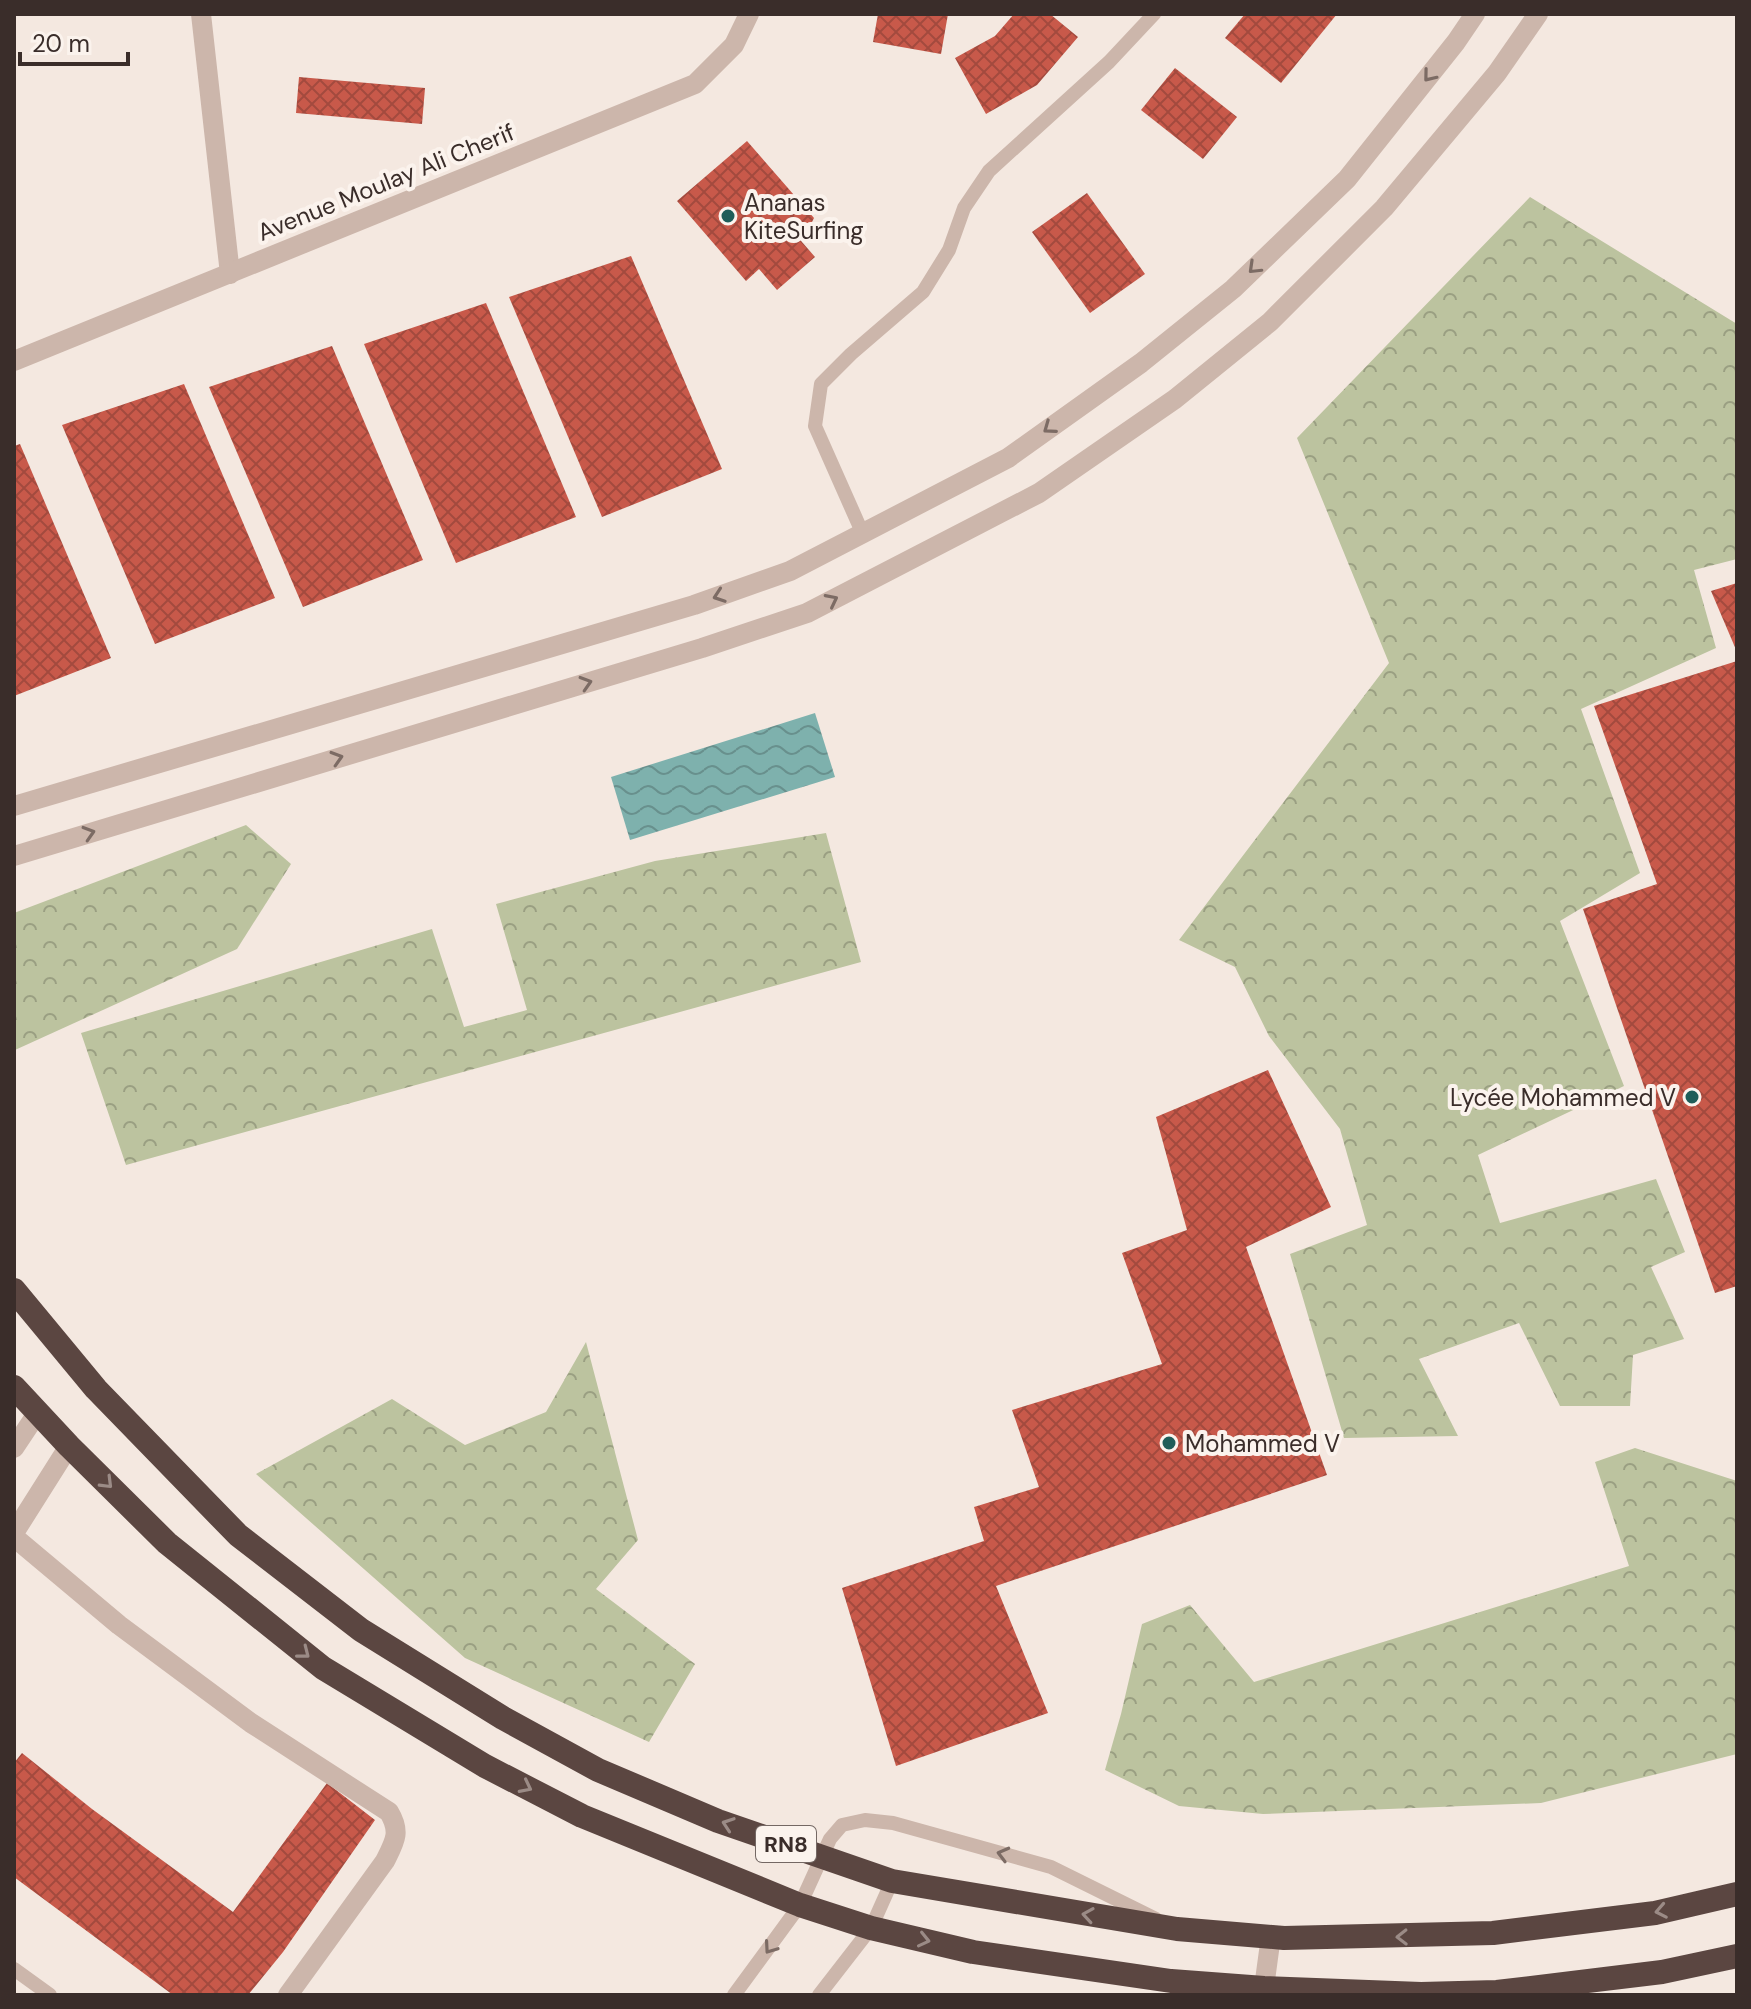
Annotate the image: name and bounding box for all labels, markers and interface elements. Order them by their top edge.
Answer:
scale bar [20,16,128,66]
text: 20 m [32,28,90,59]
one-way arrow [1424,67,1438,82]
street label: Avenue Moulay Ali Cherif [253,116,519,248]
place label: Ananas KiteSurfing [744,187,864,246]
marker: Ananas KiteSurfing [719,207,737,225]
one-way arrow [1249,259,1263,274]
one-way arrow [1044,419,1058,433]
one-way arrow [713,587,727,603]
one-way arrow [824,594,839,609]
one-way arrow [579,676,593,692]
one-way arrow [330,751,344,767]
one-way arrow [81,827,95,843]
place label: Lycée Mohammed V [1450,1082,1676,1113]
marker: Lycée Mohammed V [1683,1088,1701,1106]
place label: Mohammed V [1185,1428,1340,1459]
marker: Mohammed V [1160,1434,1178,1452]
one-way arrow [98,1474,112,1488]
one-way arrow [295,1643,309,1657]
one-way arrow [517,1778,532,1793]
one-way arrow [722,1818,736,1834]
road number: RN8 [756,1826,816,1862]
one-way arrow [996,1847,1010,1863]
one-way arrow [1655,1902,1668,1919]
one-way arrow [1081,1908,1095,1925]
one-way arrow [1395,1928,1408,1946]
one-way arrow [917,1931,931,1948]
one-way arrow [765,1939,780,1953]

